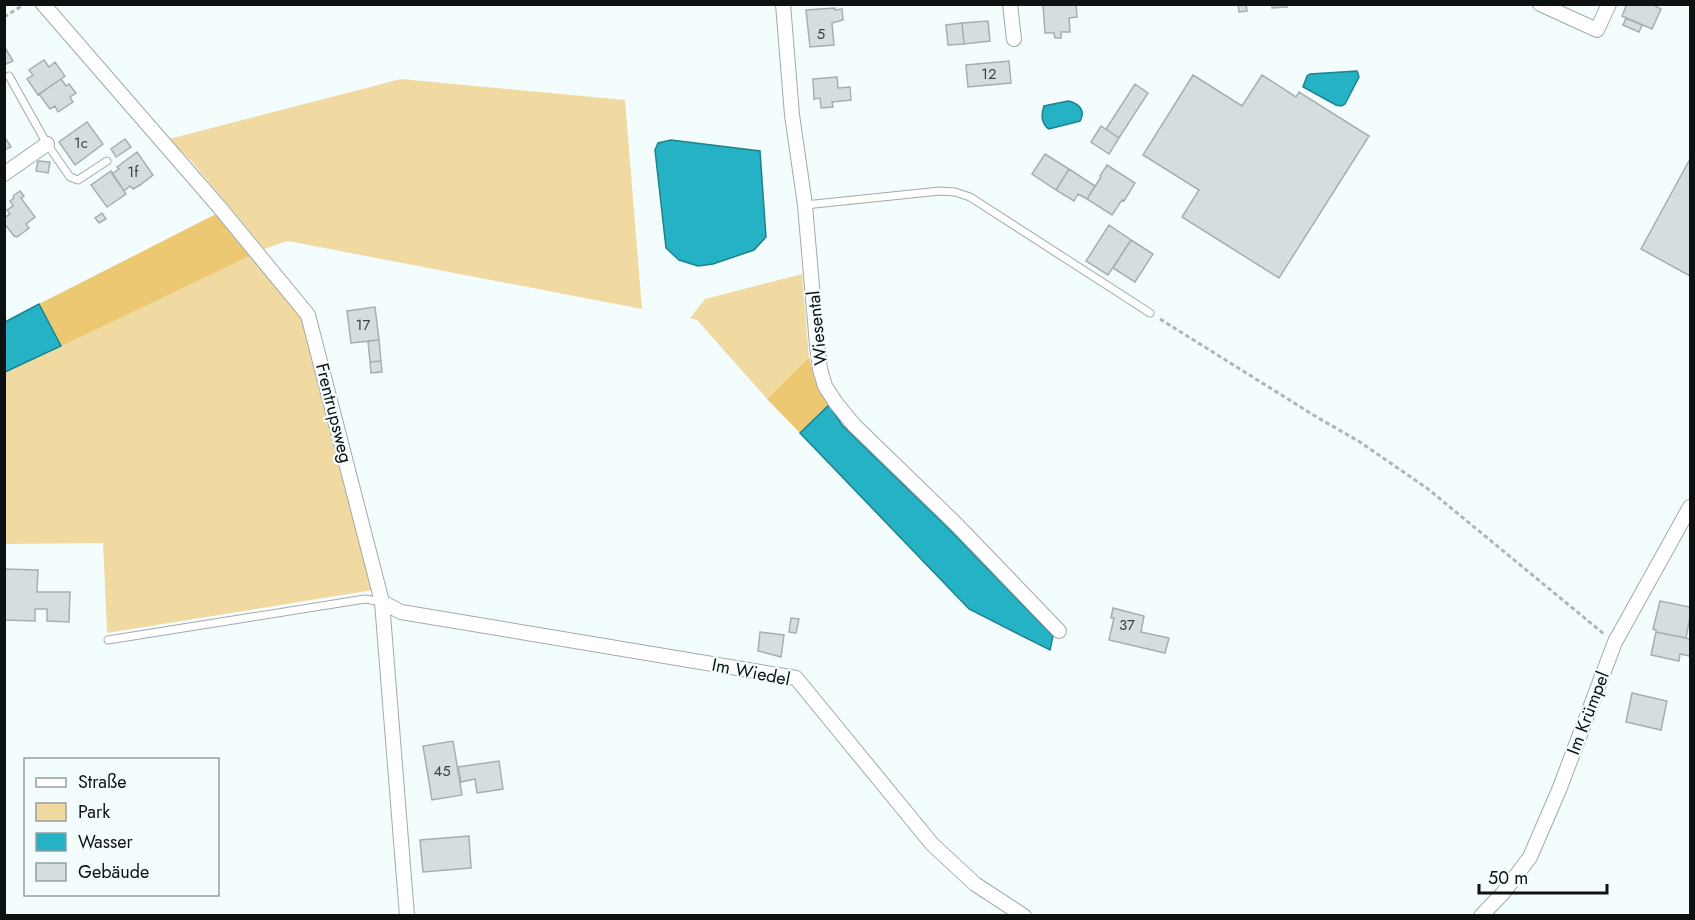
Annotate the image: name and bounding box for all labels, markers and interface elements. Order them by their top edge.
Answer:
house number: 5 [817,23,825,45]
house number: 12 [981,63,997,85]
house number: 1c [74,132,88,154]
house number: 1f [127,161,139,183]
street label: Wiesental [800,289,834,367]
house number: 17 [356,314,370,336]
street label: Frentrupsweg [309,360,359,466]
house number: 37 [1119,614,1135,636]
street label: Im Wiedel [710,652,792,692]
street label: Im Krümpel [1560,668,1616,758]
legend [24,758,219,896]
house number: 45 [433,760,451,782]
text: Straße [78,769,126,795]
text: Park [78,799,110,825]
text: Wasser [78,829,133,855]
scale bar [1479,857,1606,895]
text: Gebäude [78,859,149,885]
text: 50 m [1488,865,1528,891]

